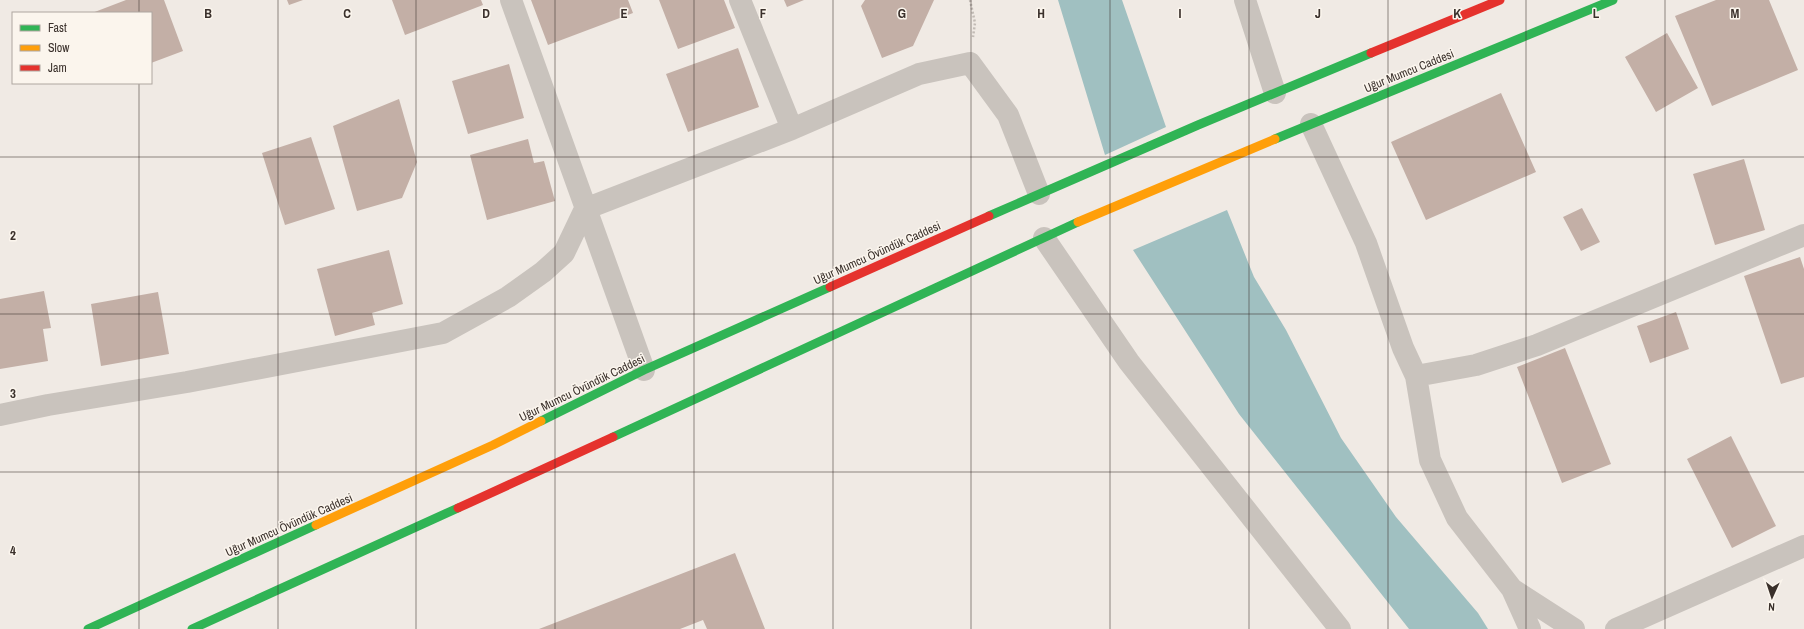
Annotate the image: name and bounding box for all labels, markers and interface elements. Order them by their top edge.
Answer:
text: B [204,5,212,22]
text: C [343,5,351,22]
text: D [482,5,490,22]
text: E [620,5,628,22]
text: F [760,5,767,22]
text: G [898,5,906,22]
text: H [1037,5,1045,22]
text: I [1179,5,1182,22]
text: J [1315,5,1321,22]
text: K [1453,5,1461,22]
text: L [1593,5,1600,22]
text: M [1731,5,1740,22]
legend [12,12,152,84]
text: Fast [48,20,67,36]
text: Slow [48,40,70,56]
street label: Uğur Mumcu Caddesi [1362,46,1456,96]
text: Jam [48,60,67,76]
street label: Uğur Mumcu Övündük Caddesi [810,217,943,288]
text: 2 [10,227,16,244]
street label: Uğur Mumcu Övündük Caddesi [516,350,647,425]
text: 3 [10,385,16,402]
street label: Uğur Mumcu Övündük Caddesi [222,489,355,560]
text: 4 [10,542,16,559]
north arrow [1752,577,1792,617]
text: N [1768,600,1775,614]

